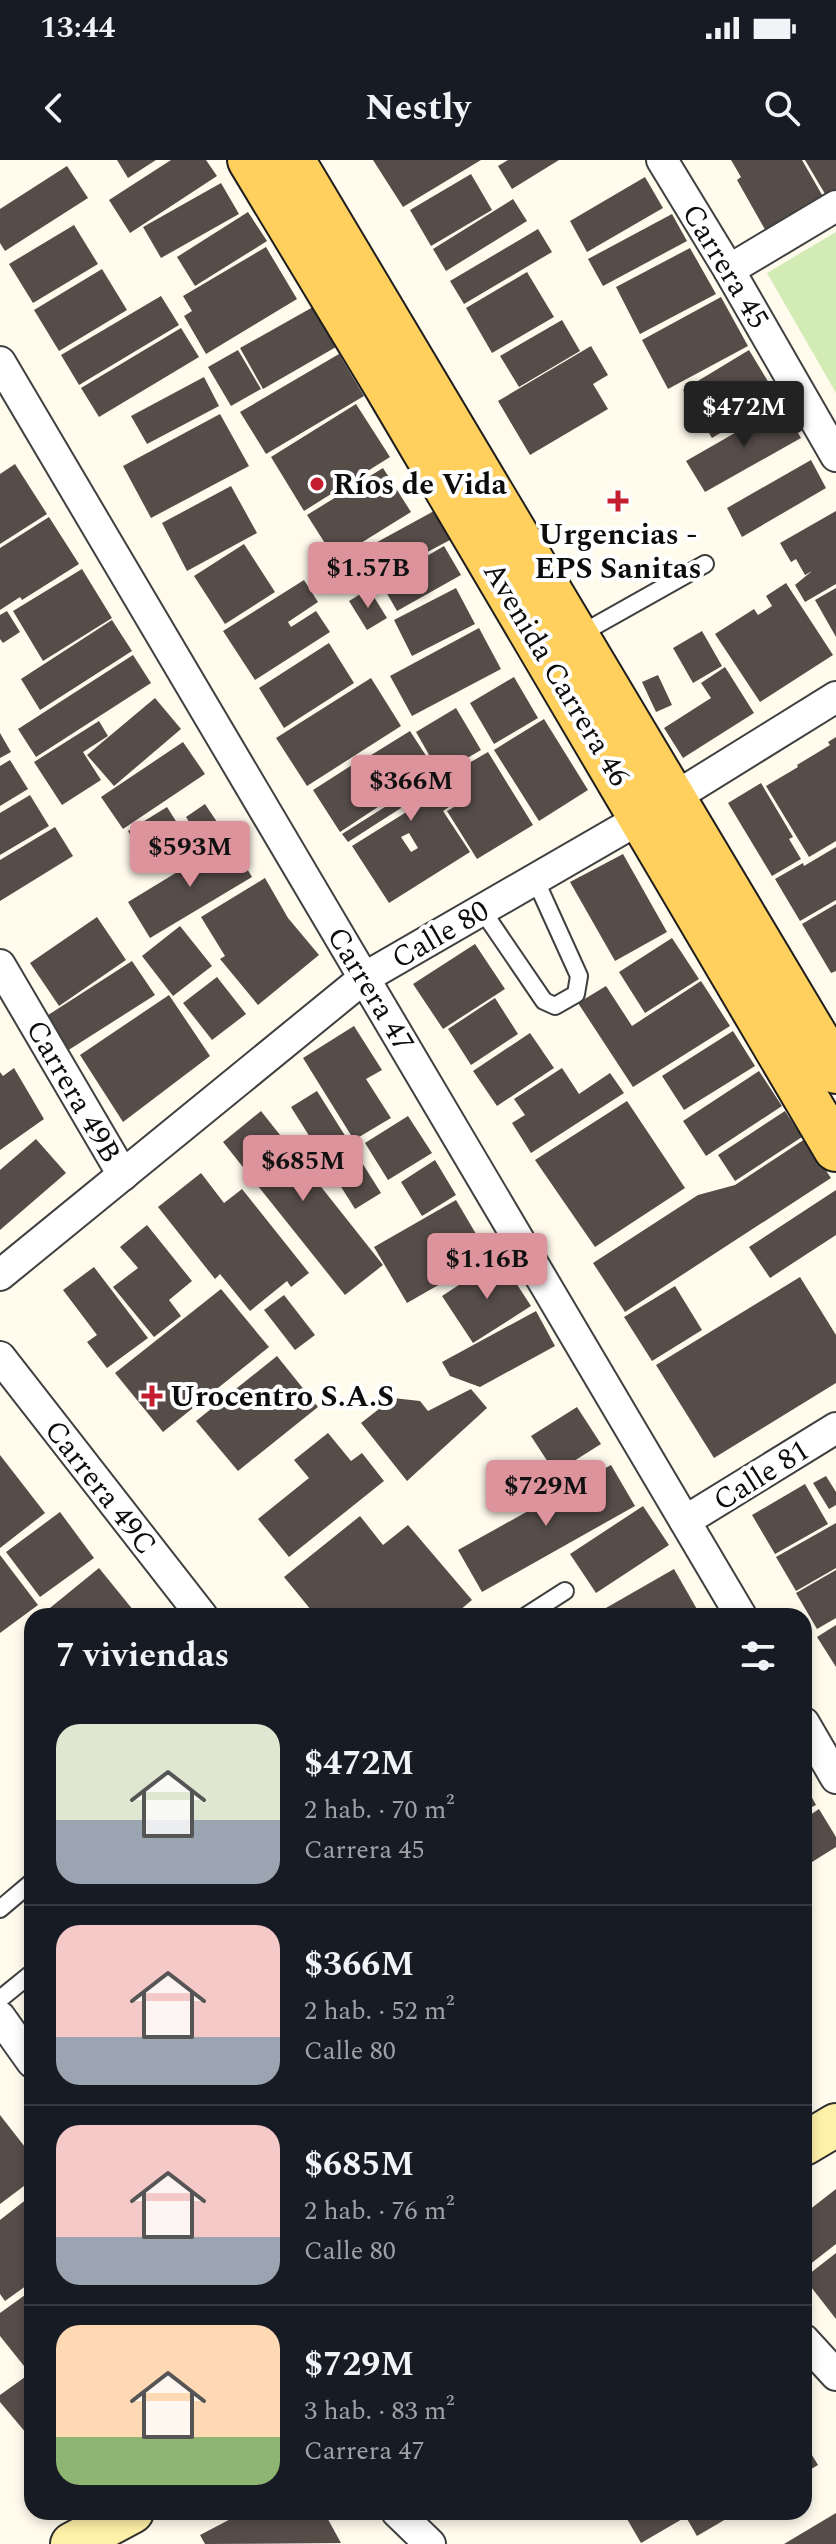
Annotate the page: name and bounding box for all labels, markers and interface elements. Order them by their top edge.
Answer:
text: 13:44 [40,5,115,51]
text: Nestly [365,81,471,136]
icon: back [32,86,76,130]
icon: search [760,86,804,130]
street label: Carrera 45 [670,195,781,338]
pin: $472M [688,381,800,449]
text: $472M [702,387,786,427]
place label: Ríos de Vida [333,462,508,508]
marker: Ríos de Vida [308,475,326,493]
marker: Urgencias - EPS Sanitas [607,490,629,512]
place label: Urgencias - EPS Sanitas [534,512,702,592]
pin: $1.57B [303,542,433,610]
text: $1.57B [326,548,410,588]
street label: Avenida Carrera 46 [471,553,642,796]
pin: $366M [355,755,467,823]
text: $366M [369,761,453,801]
pin: $593M [134,821,246,889]
text: $593M [148,827,232,867]
street label: Calle 80 [383,888,498,981]
street label: Carrera 47 [315,918,426,1061]
street label: Carrera 49B [13,1011,133,1172]
pin: $685M [247,1135,359,1203]
text: $685M [261,1141,345,1181]
pin: $1.16B [422,1233,552,1301]
text: $1.16B [445,1239,529,1279]
place label: Urocentro S.A.S [170,1374,394,1420]
marker: Urocentro S.A.S [141,1385,163,1407]
street label: Carrera 49C [33,1410,168,1565]
street label: Calle 81 [704,1428,819,1523]
pin: $729M [490,1460,602,1528]
text: $729M [504,1466,588,1506]
text: 7 viviendas [56,1630,229,1682]
icon: filters [736,1634,780,1678]
text: $472M [304,1738,414,1790]
icon: home [120,1756,216,1852]
text: 2 hab. · 70 m² [304,1790,454,1830]
text: Carrera 45 [304,1830,425,1870]
text: $366M [304,1939,414,1991]
icon: home [120,1957,216,2053]
text: 2 hab. · 52 m² [304,1991,454,2031]
text: Calle 80 [304,2031,396,2071]
text: $685M [304,2139,414,2191]
icon: home [120,2157,216,2253]
text: 2 hab. · 76 m² [304,2191,454,2231]
text: Calle 80 [304,2231,396,2271]
text: $729M [304,2339,414,2391]
icon: home [120,2357,216,2453]
text: 3 hab. · 83 m² [304,2391,454,2431]
text: Carrera 47 [304,2431,425,2471]

